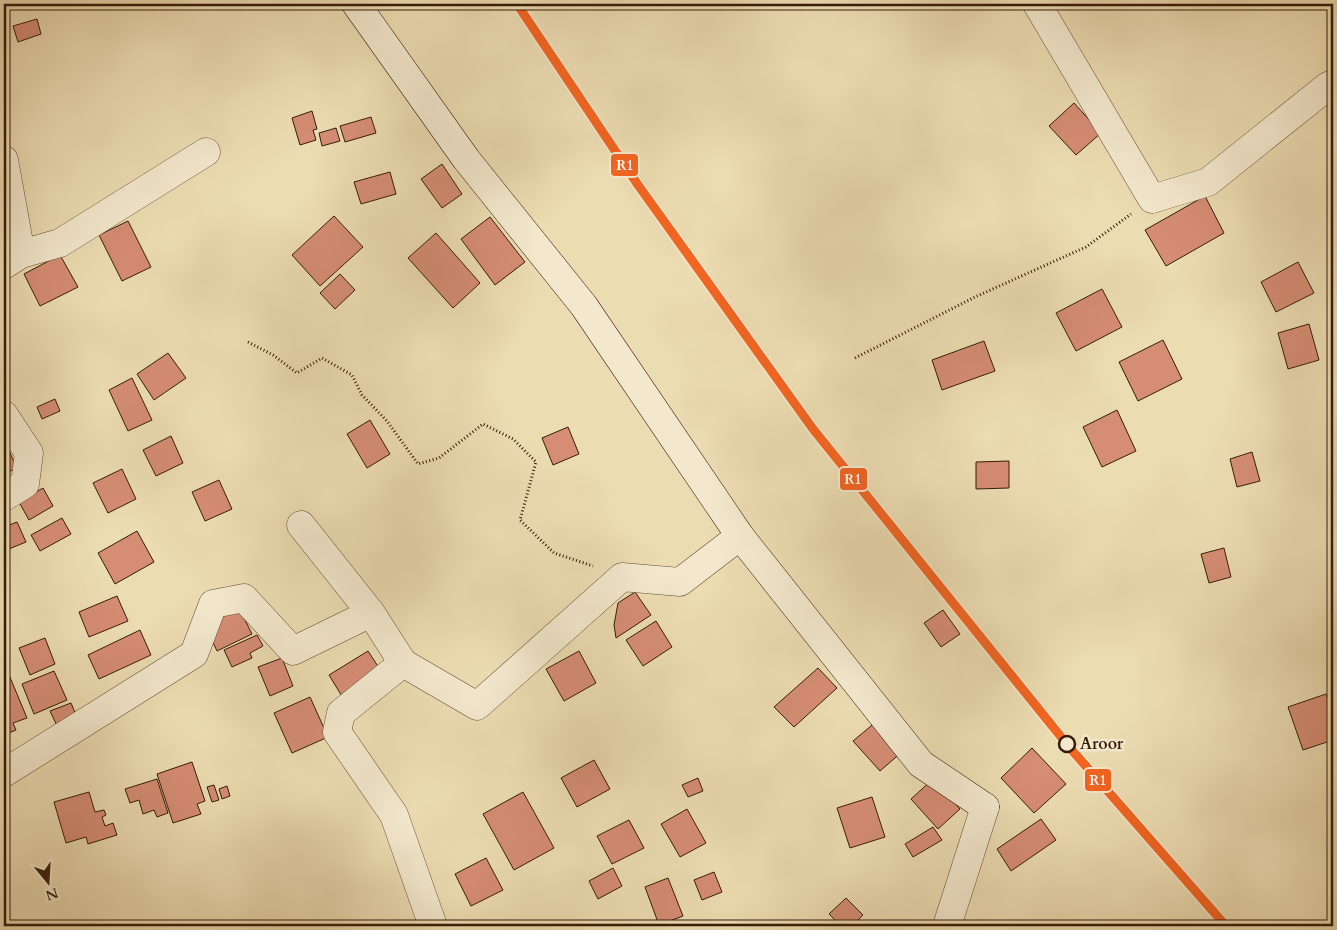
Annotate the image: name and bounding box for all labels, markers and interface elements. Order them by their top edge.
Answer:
line badge: R1 [610,153,639,177]
text: R1 [616,156,634,175]
line badge: R1 [839,467,868,491]
text: R1 [844,470,862,489]
place label: Aroor [1080,733,1124,755]
marker: Aroor [1058,735,1076,753]
line badge: R1 [1084,768,1112,792]
text: R1 [1089,771,1107,790]
north arrow [22,858,72,908]
text: N [43,883,61,905]

